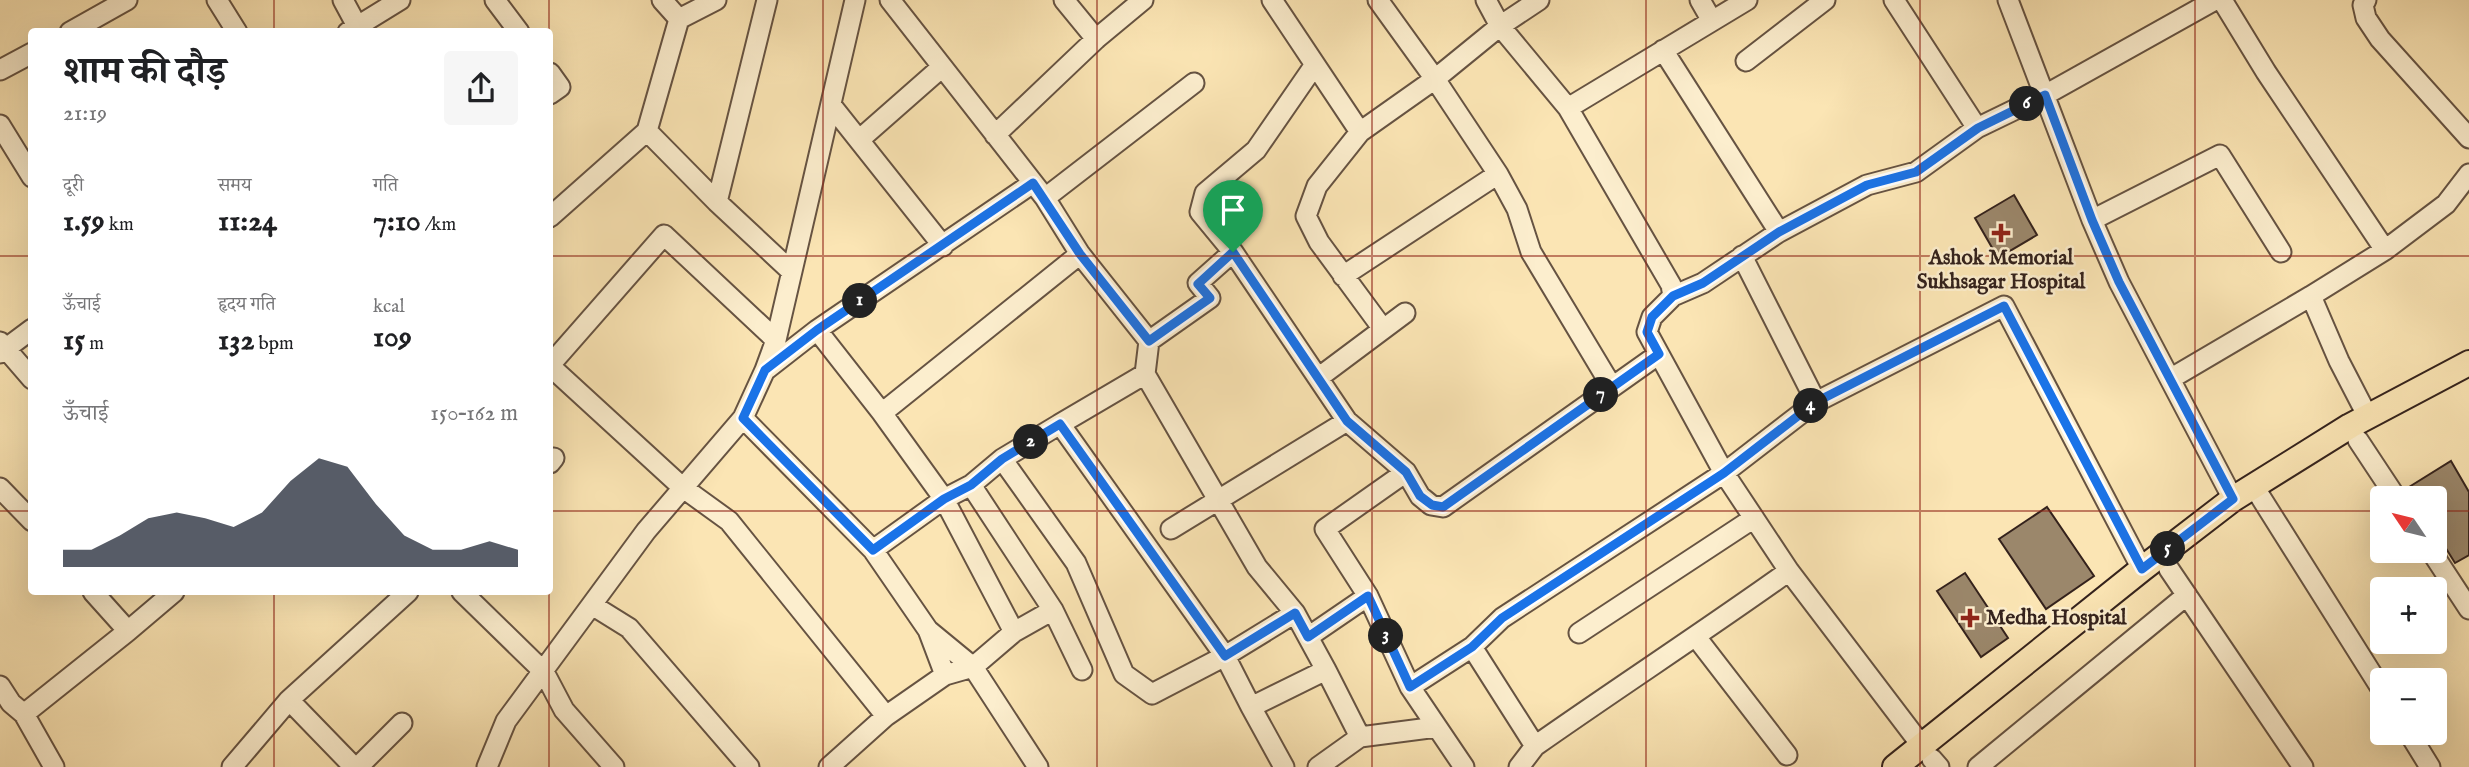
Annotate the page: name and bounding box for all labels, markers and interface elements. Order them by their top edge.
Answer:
text: शाम की दौड़ [63,49,226,97]
button: share [444,51,518,125]
pin: 6 [2010,86,2044,122]
text: 6 [2022,91,2031,115]
text: 21:19 [63,99,107,128]
text: दूरी [63,174,84,198]
text: समय [218,174,251,198]
text: गति [373,174,398,198]
pin [1203,180,1263,252]
icon: arrive [1214,191,1252,229]
text: 1.59 [63,203,105,241]
text: 11:24 [218,203,277,241]
text: 7:10 [373,203,421,241]
text: km [105,213,134,237]
text: /km [421,213,456,237]
marker: Ashok Memorial Sukhsagar Hospital [1991,223,2011,243]
place label: Ashok Memorial Sukhsagar Hospital [1917,245,2087,296]
pin: 1 [842,284,878,318]
text: 1 [856,288,863,312]
text: ऊँचाई [63,293,100,317]
text: हृदय गति [218,293,275,317]
text: kcal [373,295,405,319]
text: 109 [373,319,412,357]
text: 15 [63,322,85,360]
text: 132 [218,322,254,360]
text: m [85,332,104,356]
text: bpm [254,332,294,356]
pin: 7 [1584,378,1618,412]
text: 7 [1596,382,1605,406]
pin: 4 [1794,388,1828,424]
text: 4 [1806,393,1815,417]
text: ऊँचाई [63,399,108,428]
text: 150–162 m [430,399,518,428]
pin: 2 [1014,424,1048,460]
text: 2 [1026,429,1035,453]
north arrow [2370,486,2446,564]
map controls [2370,486,2447,745]
pin: 5 [2150,532,2186,566]
text: 5 [2164,536,2171,560]
button: + [2370,577,2447,654]
place label: Medha Hospital [1986,605,2128,632]
marker: Medha Hospital [1960,608,1980,628]
pin: 3 [1368,618,1404,654]
text: 3 [1382,623,1389,647]
button: − [2370,668,2447,745]

